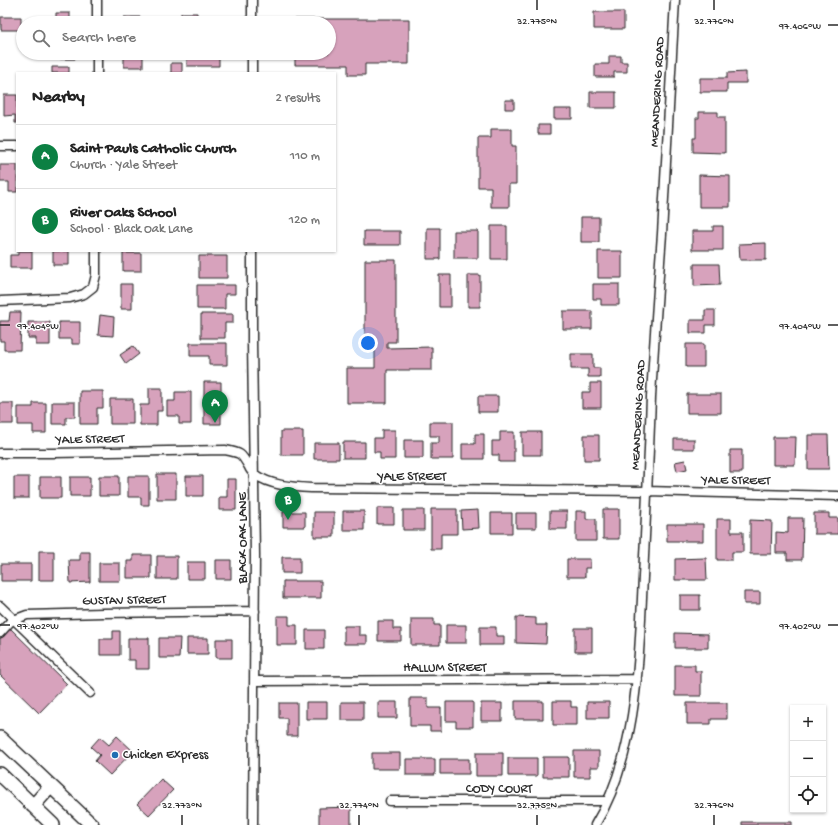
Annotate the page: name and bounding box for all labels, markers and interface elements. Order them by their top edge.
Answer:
search box [16,16,336,60]
text: 32.775°N [516,16,557,28]
text: 32.776°N [693,16,734,28]
text: 97.406°W [778,21,821,33]
icon: search [30,27,52,49]
text: Search here [62,29,136,47]
street label: MEANDERING ROAD [648,36,668,147]
text: Nearby [32,88,85,108]
text: 2 results [275,91,320,106]
text: Saint Pauls Catholic Church [70,140,237,158]
text: A [41,149,49,164]
text: 110 m [290,149,320,164]
text: Church · Yale Street [70,158,177,173]
text: River Oaks School [70,204,176,222]
text: B [42,213,48,228]
text: 120 m [289,213,320,228]
text: School · Black Oak Lane [70,222,193,237]
text: 97.404°W [16,321,59,333]
text: 97.404°W [778,321,821,333]
your location [358,333,378,353]
street label: MEANDERING ROAD [629,359,649,470]
pin: A [202,390,228,423]
street label: YALE STREET [55,432,125,448]
street label: YALE STREET [377,470,447,485]
street label: YALE STREET [701,473,771,489]
pin: B [275,487,301,520]
street label: BLACK OAK LANE [236,492,251,585]
street label: GUSTAV STREET [82,593,167,609]
text: 97.402°W [16,621,59,633]
text: 97.402°W [778,621,821,633]
street label: HALLUM STREET [403,661,488,676]
map controls [790,705,826,813]
button: + [790,705,826,741]
button: − [790,741,826,777]
place label: Chicken Express [123,748,209,763]
marker: Chicken Express [110,750,120,760]
button: locate [790,777,826,813]
street label: CODY COURT [466,782,533,797]
text: 32.773°N [161,800,202,812]
text: 32.774°N [338,800,379,812]
text: 32.775°N [516,800,557,812]
text: 32.776°N [693,800,734,812]

